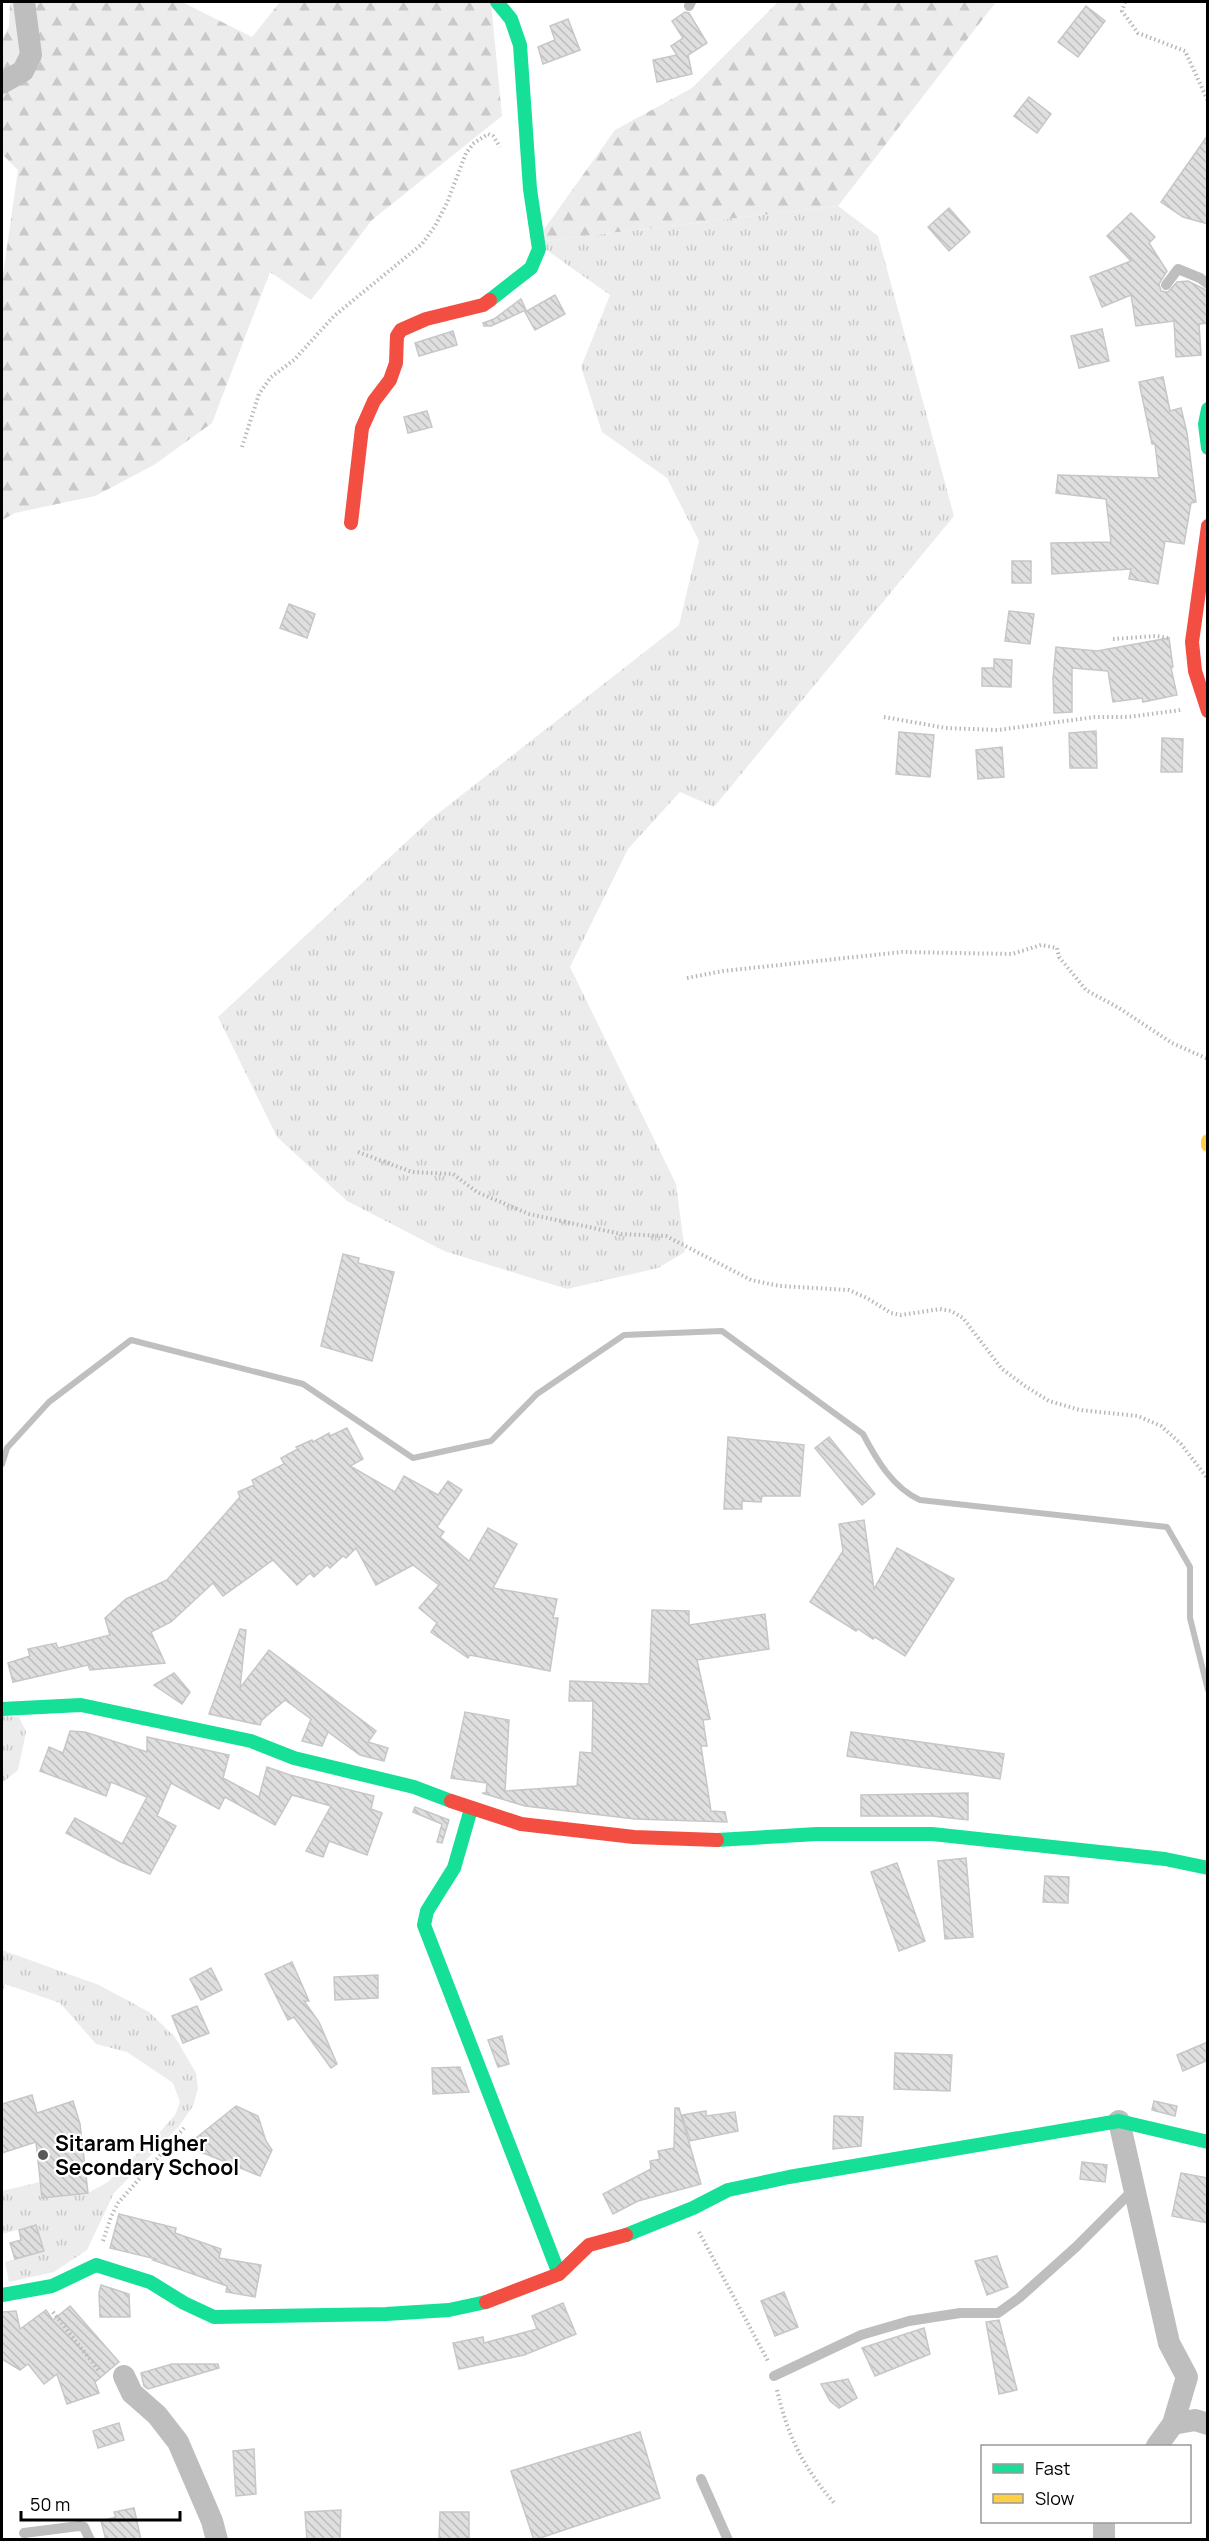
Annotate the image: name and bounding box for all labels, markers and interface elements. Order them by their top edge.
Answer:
place label: Sitaram Higher Secondary School [55,2129,239,2181]
marker: Sitaram Higher Secondary School [36,2148,50,2162]
legend [981,2445,1191,2523]
text: Fast [1035,2456,1070,2480]
scale bar [21,2484,180,2522]
text: Slow [1035,2486,1075,2510]
text: 50 m [30,2492,70,2516]

